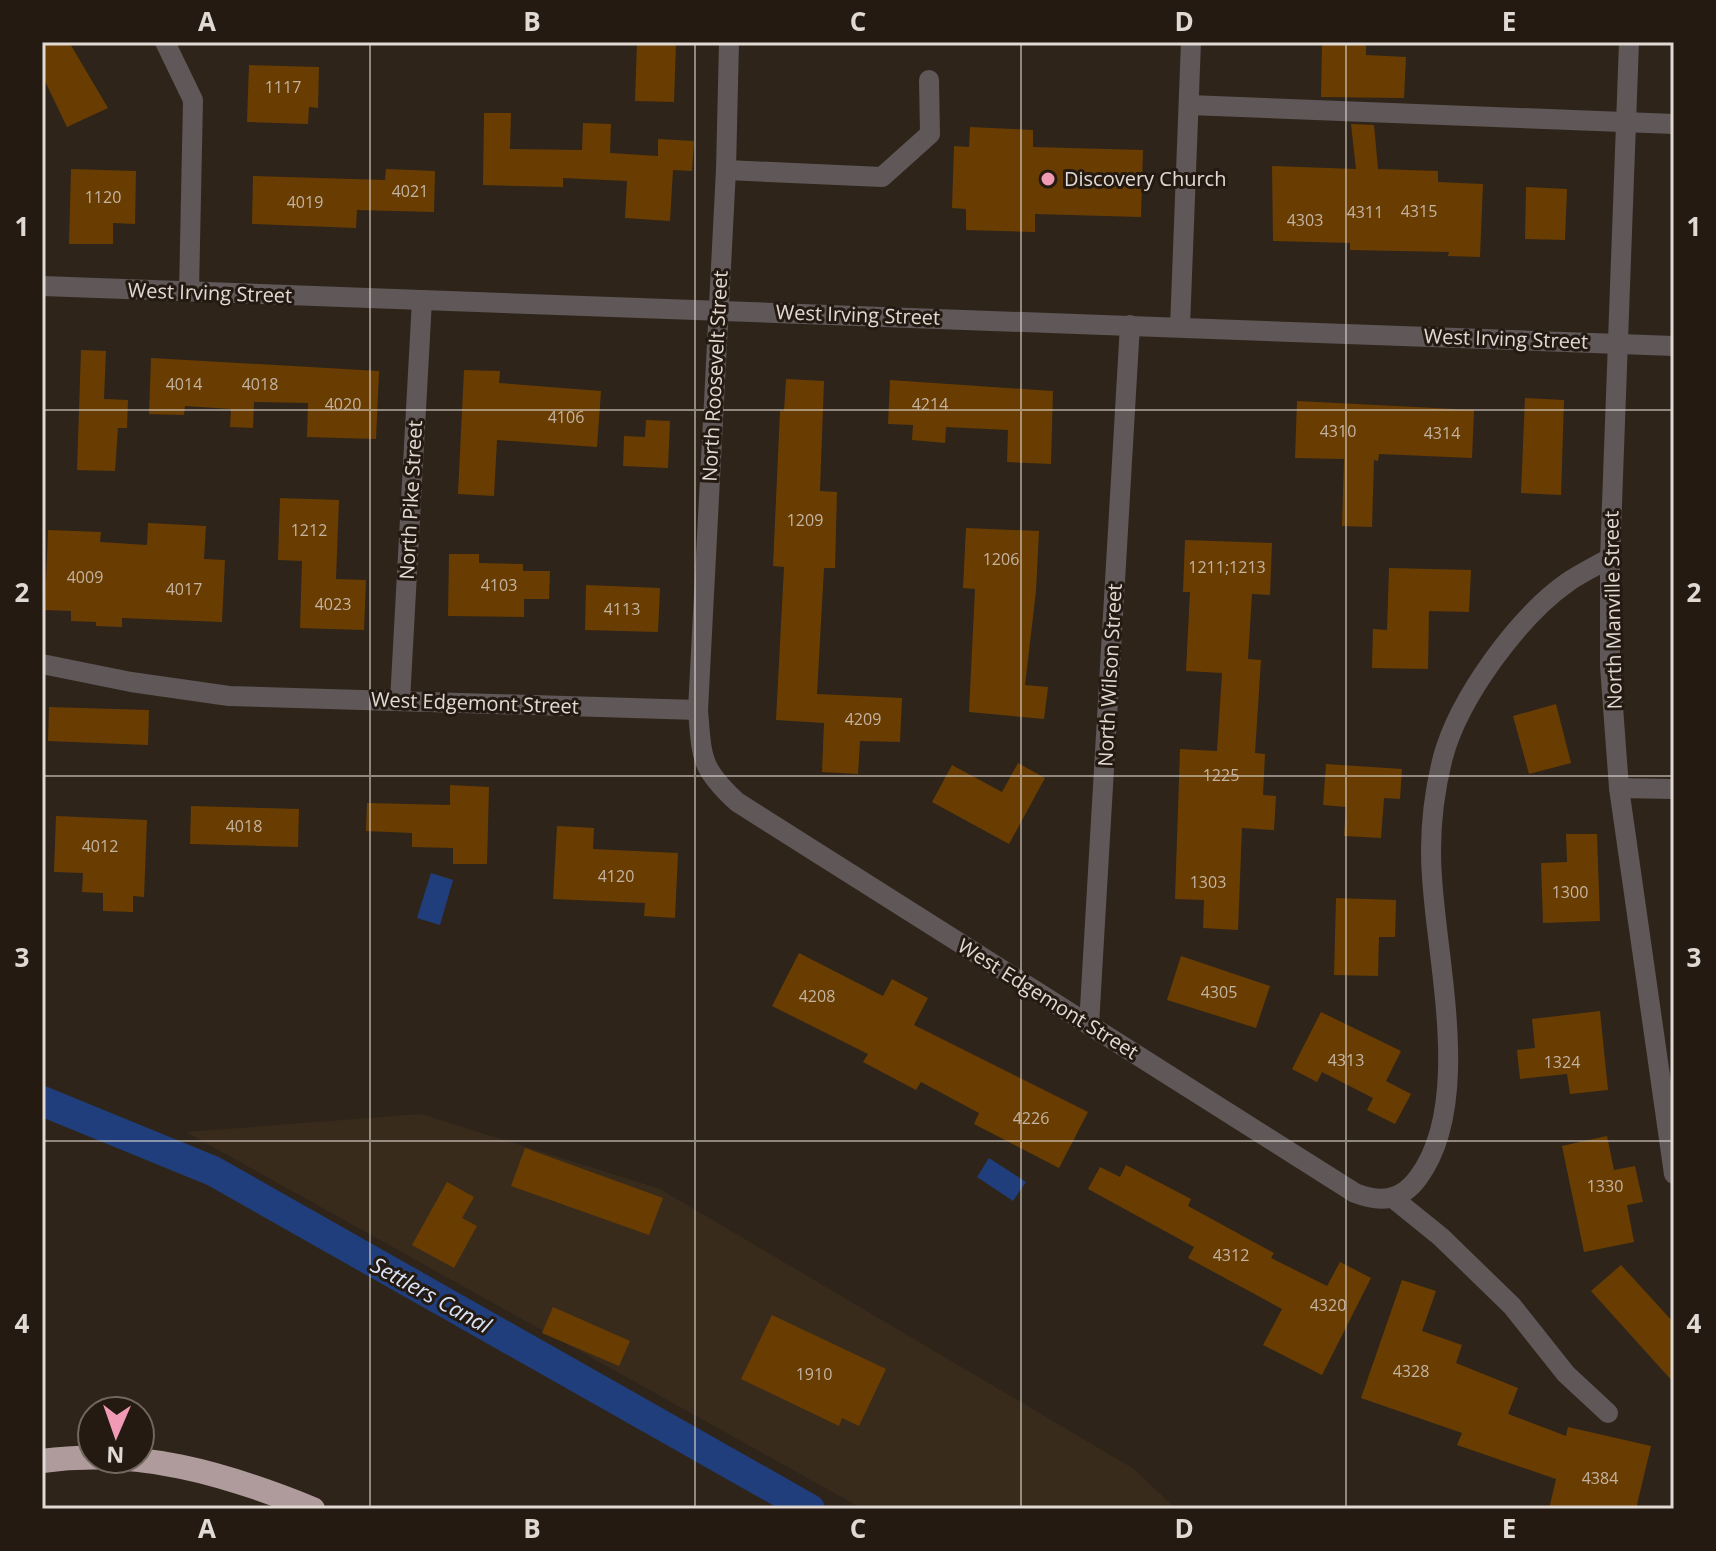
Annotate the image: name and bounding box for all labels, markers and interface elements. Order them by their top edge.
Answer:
text: A [198,3,216,39]
text: B [523,3,541,39]
text: C [850,3,866,39]
text: D [1174,3,1194,39]
text: E [1502,3,1516,39]
house number: 1117 [265,76,301,98]
place label: Discovery Church [1064,165,1226,192]
marker: Discovery Church [1039,170,1057,188]
house number: 4021 [392,180,428,202]
house number: 1120 [85,186,121,208]
house number: 4019 [287,191,323,213]
house number: 4315 [1401,200,1437,222]
house number: 4311 [1347,201,1383,223]
text: 1 [15,208,29,244]
text: 1 [1687,208,1701,244]
house number: 4303 [1287,209,1323,231]
street label: North Roosevelt Street [695,270,734,482]
street label: West Irving Street [127,276,293,309]
street label: West Irving Street [775,298,941,331]
street label: West Irving Street [1423,322,1589,355]
house number: 4014 [166,373,202,395]
house number: 4018 [242,373,278,395]
house number: 4020 [325,393,361,415]
house number: 4214 [912,393,948,415]
house number: 4106 [548,406,584,428]
street label: North Pike Street [393,420,428,580]
house number: 4310 [1320,420,1356,442]
house number: 4314 [1424,422,1460,444]
house number: 1209 [787,509,823,531]
street label: North Manville Street [1597,510,1628,710]
house number: 1212 [291,519,327,541]
house number: 1206 [983,548,1019,570]
house number: 1211;1213 [1188,556,1266,578]
house number: 4009 [67,566,103,588]
text: 2 [15,574,30,610]
house number: 4103 [481,574,517,596]
text: 2 [1687,574,1702,610]
house number: 4017 [166,578,202,600]
street label: North Wilson Street [1091,583,1128,767]
house number: 4023 [315,593,351,615]
house number: 4113 [604,598,640,620]
street label: West Edgemont Street [371,685,579,720]
house number: 4209 [845,708,881,730]
house number: 1225 [1203,764,1239,786]
house number: 4018 [226,815,262,837]
house number: 4012 [82,835,118,857]
house number: 4120 [598,865,634,887]
house number: 1303 [1190,871,1226,893]
house number: 1300 [1552,881,1588,903]
street label: West Edgemont Street [953,932,1144,1065]
text: 3 [15,939,29,975]
text: 3 [1687,939,1701,975]
house number: 4305 [1201,981,1237,1003]
house number: 4208 [799,985,835,1007]
house number: 4313 [1328,1049,1364,1071]
house number: 1324 [1544,1051,1580,1073]
house number: 4226 [1013,1107,1049,1129]
house number: 1330 [1587,1175,1623,1197]
house number: 4312 [1213,1244,1249,1266]
water label: Settlers Canal [366,1249,497,1340]
house number: 4320 [1310,1294,1346,1316]
text: 4 [15,1305,30,1341]
text: 4 [1687,1305,1702,1341]
house number: 4328 [1393,1360,1429,1382]
house number: 1910 [796,1363,832,1385]
north arrow [76,1395,156,1475]
text: N [106,1441,125,1471]
house number: 4384 [1582,1467,1618,1489]
text: A [198,1510,216,1546]
text: B [523,1510,541,1546]
text: C [850,1510,866,1546]
text: D [1174,1510,1194,1546]
text: E [1502,1510,1516,1546]

